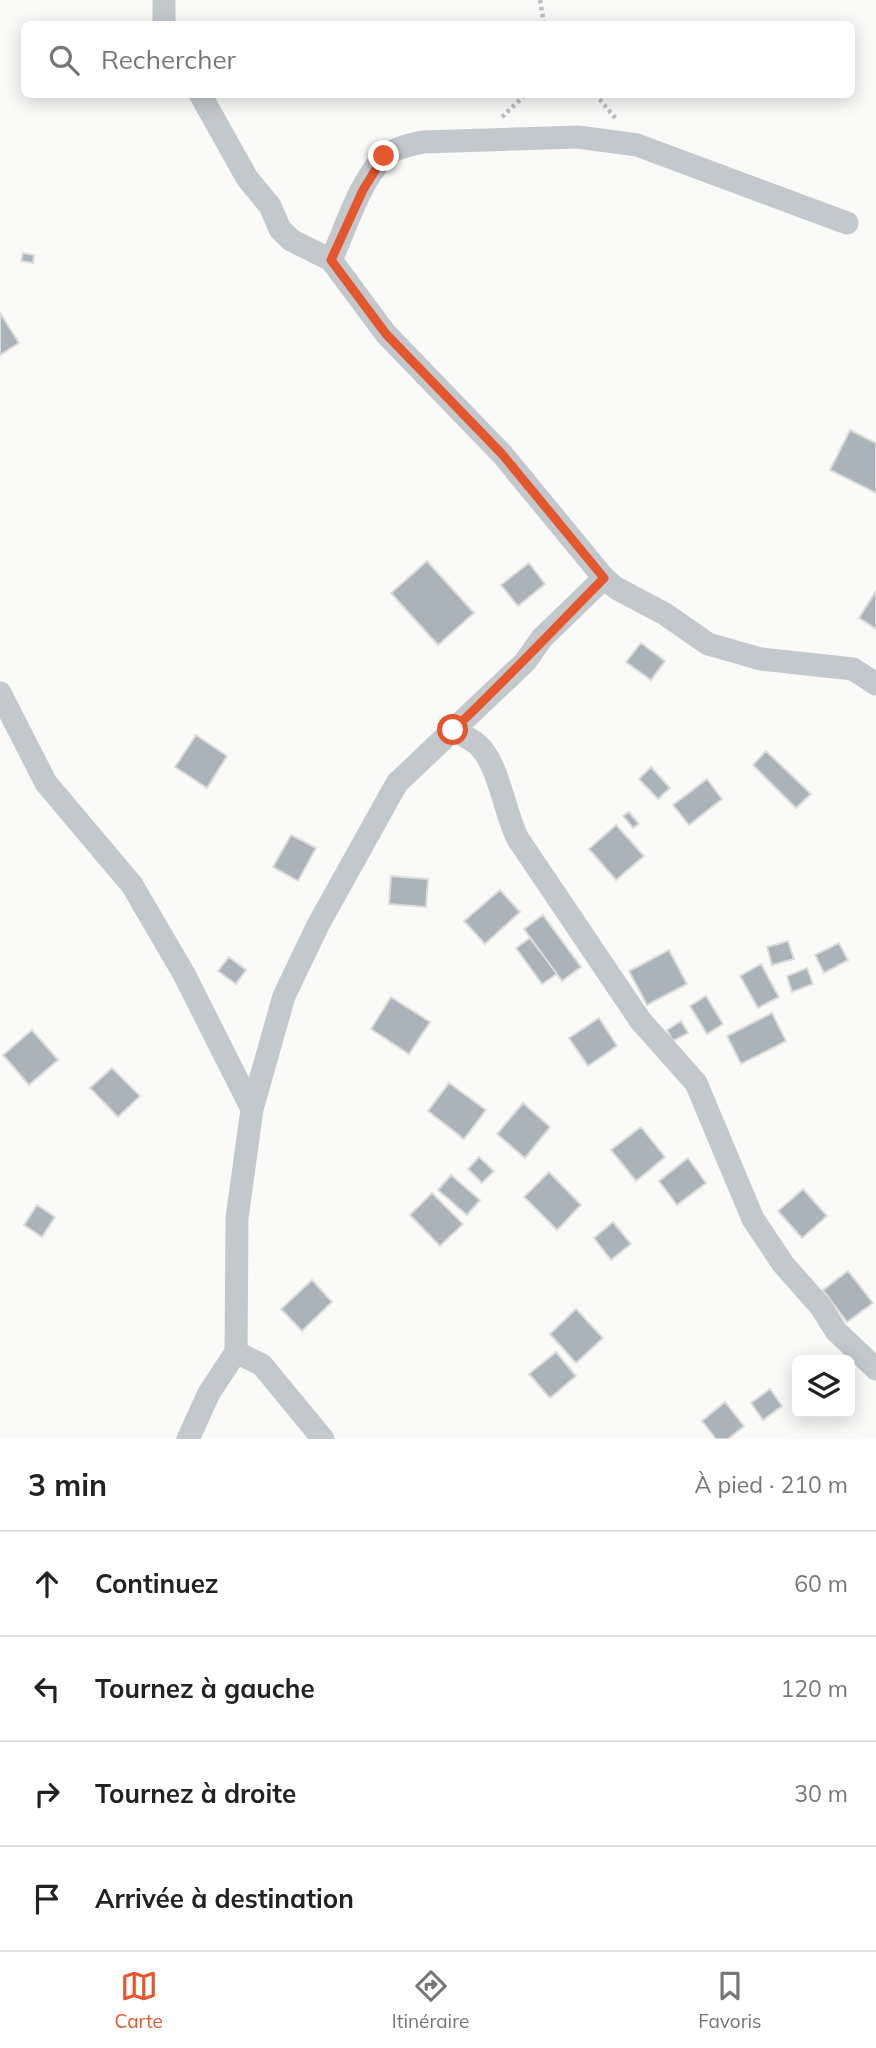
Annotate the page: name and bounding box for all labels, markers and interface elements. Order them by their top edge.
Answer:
search box [21,21,855,98]
icon: search [45,41,83,79]
text: Rechercher [101,43,236,76]
route end [368,140,399,171]
route start [437,714,468,745]
map controls [792,1355,855,1418]
button: layers [792,1355,855,1418]
text: 3 min [28,1466,107,1504]
text: À pied · 210 m [695,1470,848,1499]
icon: ahead [28,1565,66,1603]
text: Continuez [95,1567,219,1600]
text: 60 m [794,1569,848,1598]
icon: left [28,1670,66,1708]
text: Tournez à gauche [95,1672,315,1705]
text: 120 m [780,1674,848,1703]
icon: right [28,1775,66,1813]
text: Tournez à droite [95,1777,296,1810]
text: 30 m [794,1779,848,1808]
icon: arrive [28,1880,66,1918]
text: Arrivée à destination [95,1882,354,1915]
tab: Carte [114,1967,163,2033]
tab: Itinéraire [392,1967,469,2033]
tab: Favoris [698,1967,761,2033]

